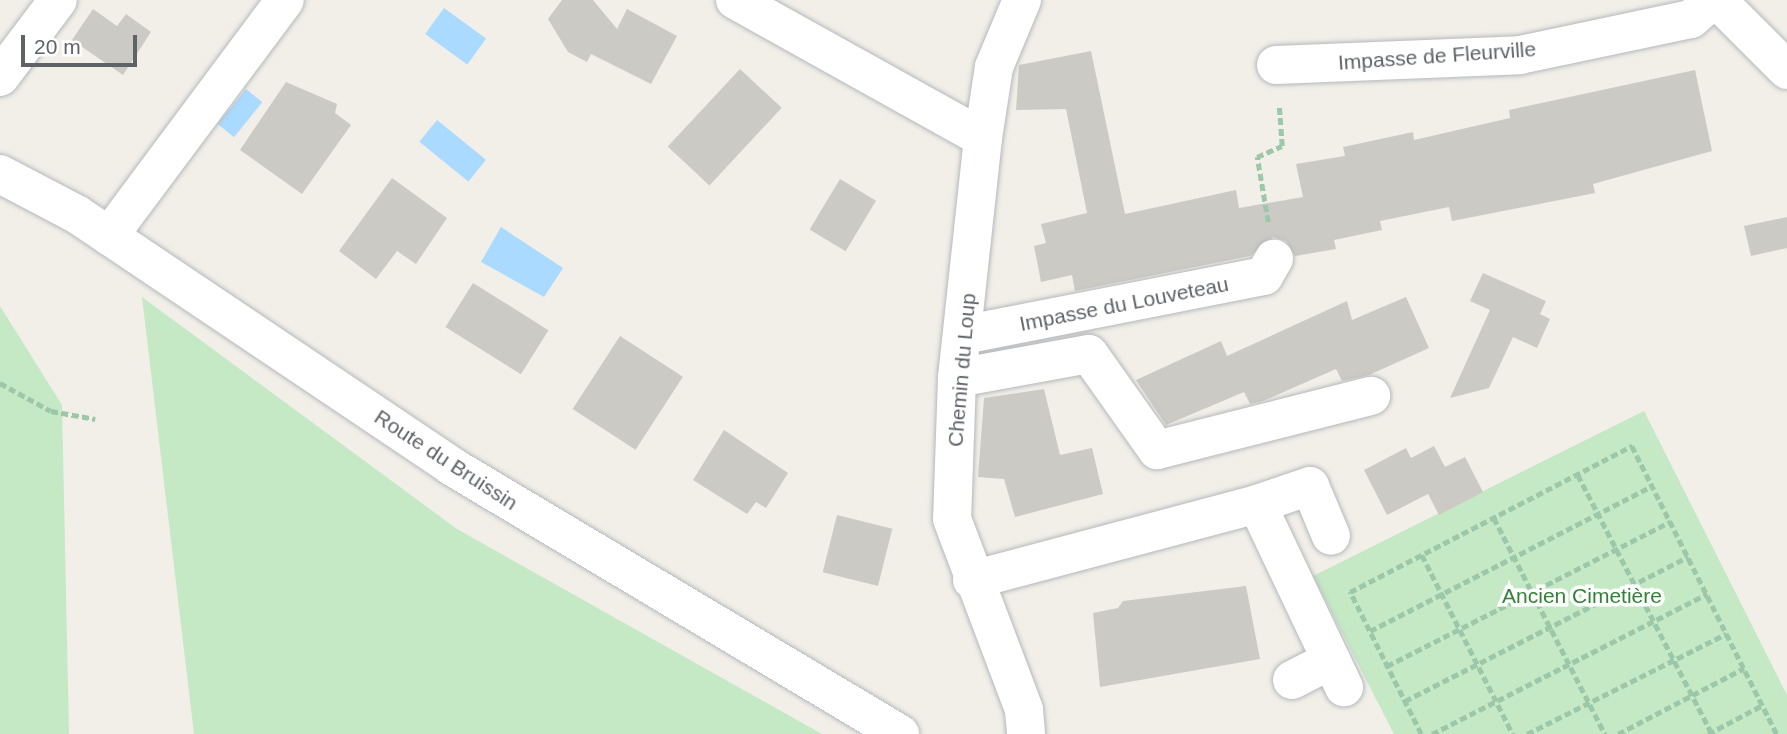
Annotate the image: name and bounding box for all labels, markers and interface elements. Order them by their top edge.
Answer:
scale bar [24,21,140,65]
text: 20 m [34,35,81,58]
street label: Impasse de Fleurville [1337,37,1537,75]
street label: Impasse du Louveteau [1017,271,1231,337]
street label: Chemin du Loup [943,292,981,448]
street label: Route du Bruissin [370,404,522,516]
park label: Ancien Cimetière [1502,583,1662,609]

